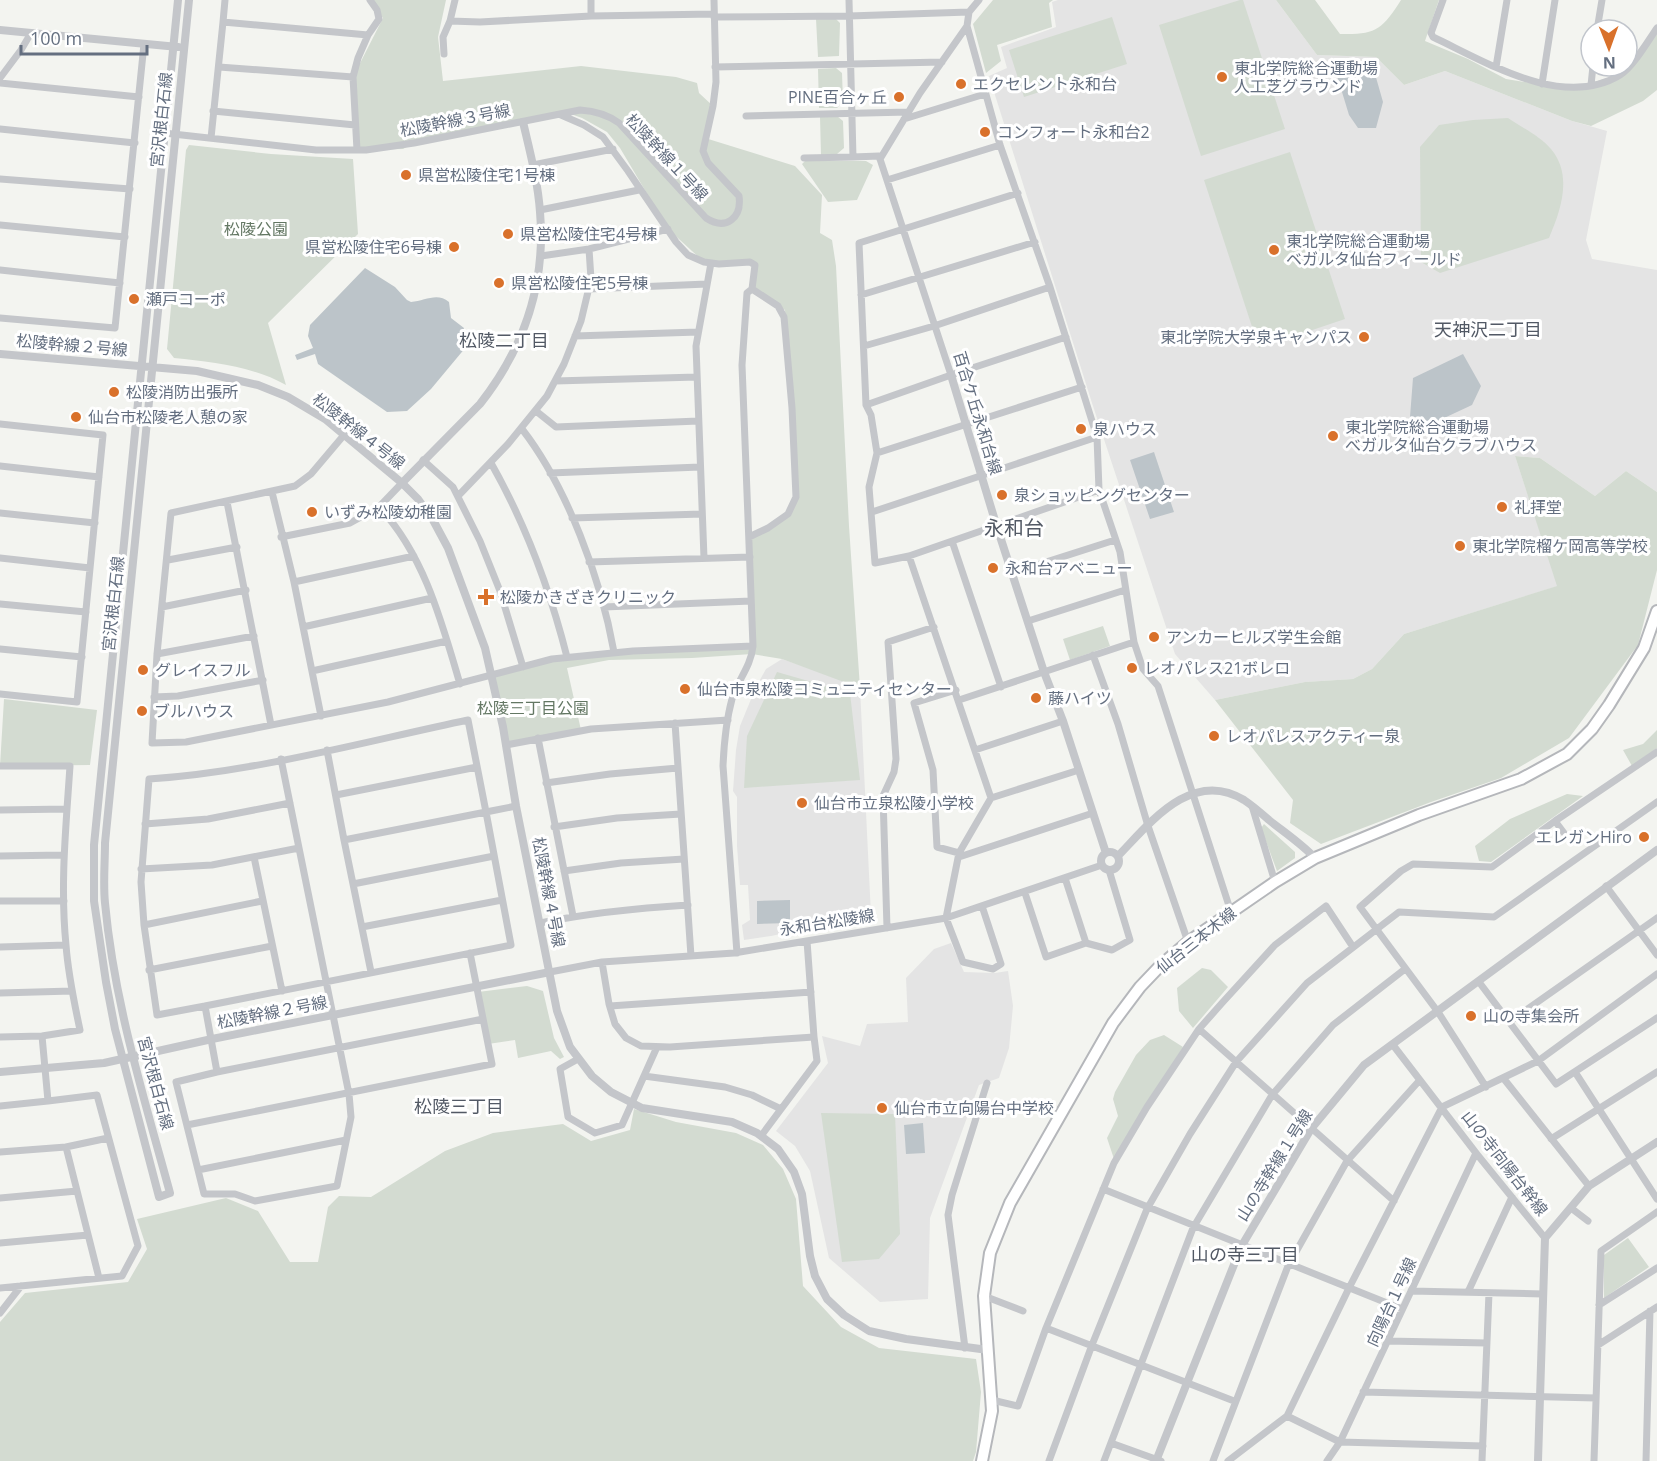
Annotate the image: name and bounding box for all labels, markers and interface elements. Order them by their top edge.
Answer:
scale bar [21,18,147,56]
north arrow [1579,18,1639,78]
text: 100 m [30,26,82,50]
text: N [1603,52,1616,74]
place label: 東北学院総合運動場 人工芝グラウンド [1234,57,1378,97]
marker: 東北学院総合運動場 人工芝グラウンド [1215,70,1229,84]
street label: 宮沢根白石線 [145,71,177,169]
place label: エクセレント永和台 [973,73,1117,95]
marker: エクセレント永和台 [954,77,968,91]
place label: PINE百合ヶ丘 [788,86,887,108]
marker: PINE百合ヶ丘 [892,90,906,104]
street label: 松陵幹線３号線 [398,99,512,141]
street label: 松陵幹線１号線 [621,109,713,205]
place label: コンフォート永和台2 [997,121,1150,143]
marker: コンフォート永和台2 [978,125,992,139]
place label: 県営松陵住宅1号棟 [418,164,555,186]
marker: 県営松陵住宅1号棟 [399,168,413,182]
park label: 松陵公園 [224,218,288,240]
place label: 県営松陵住宅4号棟 [520,223,657,245]
marker: 県営松陵住宅4号棟 [501,227,515,241]
place label: 東北学院総合運動場 ベガルタ仙台フィールド [1286,230,1462,270]
place label: 県営松陵住宅6号棟 [305,236,442,258]
marker: 県営松陵住宅6号棟 [447,240,461,254]
marker: 東北学院総合運動場 ベガルタ仙台フィールド [1267,243,1281,257]
place label: 県営松陵住宅5号棟 [511,272,648,294]
marker: 県営松陵住宅5号棟 [492,276,506,290]
place label: 瀬戸コーポ [146,288,226,310]
marker: 瀬戸コーポ [127,292,141,306]
district label: 天神沢二丁目 [1434,317,1542,341]
place label: 東北学院大学泉キャンパス [1160,326,1352,348]
district label: 松陵二丁目 [459,328,549,352]
street label: 松陵幹線２号線 [15,329,129,361]
marker: 東北学院大学泉キャンパス [1357,330,1371,344]
street label: 百合ケ丘永和台線 [949,349,1007,477]
place label: 松陵消防出張所 [126,381,238,403]
marker: 松陵消防出張所 [107,385,121,399]
street label: 松陵幹線４号線 [308,388,410,474]
place label: 仙台市松陵老人憩の家 [88,406,248,428]
marker: 仙台市松陵老人憩の家 [69,410,83,424]
place label: 東北学院総合運動場 べガルタ仙台クラブハウス [1345,416,1537,456]
place label: 泉ハウス [1093,418,1157,440]
marker: 泉ハウス [1074,422,1088,436]
marker: 東北学院総合運動場 べガルタ仙台クラブハウス [1326,429,1340,443]
place label: 泉ショッピングセンター [1014,484,1190,506]
marker: 泉ショッピングセンター [995,488,1009,502]
place label: 礼拝堂 [1514,496,1562,518]
marker: 礼拝堂 [1495,500,1509,514]
place label: いずみ松陵幼稚園 [324,501,452,523]
marker: いずみ松陵幼稚園 [305,505,319,519]
district label: 永和台 [984,514,1044,541]
place label: 東北学院榴ケ岡高等学校 [1472,535,1648,557]
marker: 東北学院榴ケ岡高等学校 [1453,539,1467,553]
street label: 宮沢根白石線 [97,555,129,653]
place label: 永和台アベニュー [1005,557,1133,579]
marker: 永和台アベニュー [986,561,1000,575]
place label: 松陵かきざきクリニック [500,586,676,608]
marker: 松陵かきざきクリニック [477,588,495,606]
place label: アンカーヒルズ学生会館 [1166,626,1341,648]
marker: アンカーヒルズ学生会館 [1147,630,1161,644]
place label: レオパレス21ボレロ [1144,657,1290,679]
place label: グレイスフル [155,659,251,681]
marker: レオパレス21ボレロ [1125,661,1139,675]
marker: グレイスフル [136,663,150,677]
place label: 仙台市泉松陵コミュニティセンター [697,678,952,700]
marker: 仙台市泉松陵コミュニティセンター [678,682,692,696]
place label: 藤ハイツ [1048,687,1112,709]
marker: 藤ハイツ [1029,691,1043,705]
park label: 松陵三丁目公園 [477,697,589,719]
place label: ブルハウス [154,700,234,722]
marker: ブルハウス [135,704,149,718]
place label: レオパレスアクティー泉 [1226,725,1400,747]
marker: レオパレスアクティー泉 [1207,729,1221,743]
place label: 仙台市立泉松陵小学校 [814,792,974,814]
marker: 仙台市立泉松陵小学校 [795,796,809,810]
place label: エレガンHiro [1536,826,1632,848]
marker: エレガンHiro [1637,830,1651,844]
street label: 松陵幹線４号線 [528,835,570,949]
street label: 仙台三本木線 [1151,902,1241,978]
street label: 永和台松陵線 [778,904,876,940]
street label: 松陵幹線２号線 [215,991,329,1033]
place label: 山の寺集会所 [1483,1005,1579,1027]
marker: 山の寺集会所 [1464,1009,1478,1023]
street label: 宮沢根白石線 [133,1034,179,1132]
district label: 松陵三丁目 [414,1094,504,1118]
place label: 仙台市立向陽台中学校 [894,1097,1054,1119]
marker: 仙台市立向陽台中学校 [875,1101,889,1115]
street label: 山の寺幹線１号線 [1231,1105,1317,1225]
street label: 山の寺向陽台幹線 [1457,1106,1553,1220]
district label: 山の寺三丁目 [1191,1242,1299,1266]
street label: 向陽台１号線 [1361,1254,1421,1350]

